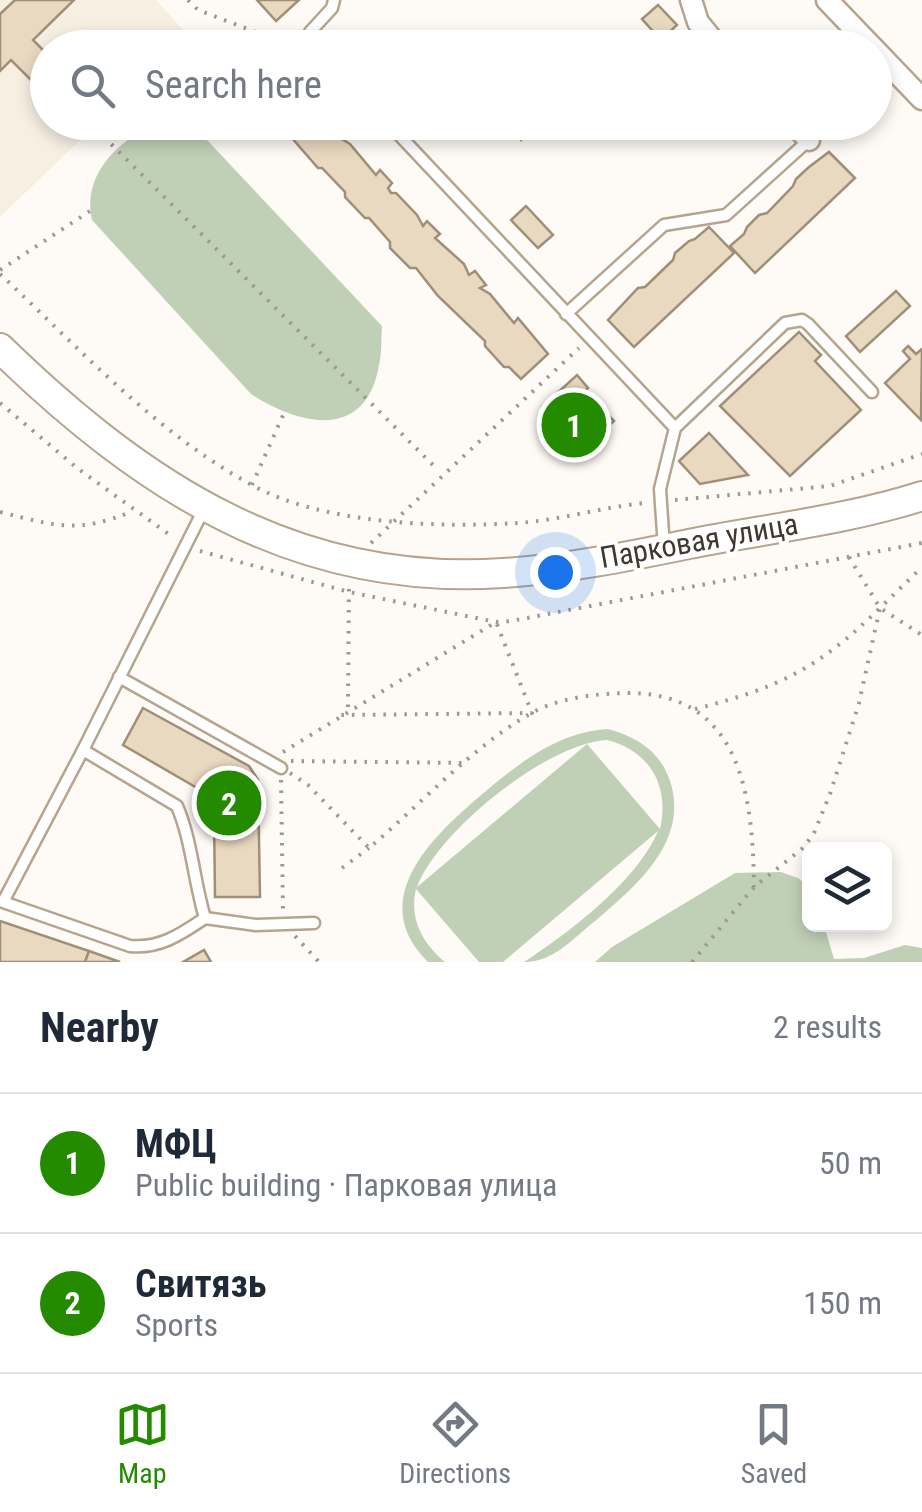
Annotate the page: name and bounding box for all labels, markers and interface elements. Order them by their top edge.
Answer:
search box [30,30,892,140]
icon: search [65,58,120,113]
text: Search here [145,63,322,107]
pin: 1 [542,388,606,462]
street label: Парковая улица [597,506,801,575]
your location [530,547,581,598]
pin: 2 [196,766,262,840]
map controls [802,842,892,932]
button: layers [802,842,892,932]
text: Nearby [40,1003,159,1052]
text: 2 results [773,1008,882,1046]
text: МФЦ [135,1122,217,1166]
text: 1 [64,1144,81,1182]
text: 50 m [819,1144,882,1182]
text: Public building · Парковая улица [135,1166,557,1204]
text: Свитязь [135,1262,267,1306]
text: 2 [64,1284,81,1322]
text: 150 m [803,1284,882,1322]
text: Sports [135,1306,218,1344]
tab: Map [115,1397,170,1490]
tab: Directions [399,1397,511,1490]
tab: Saved [741,1397,807,1490]

